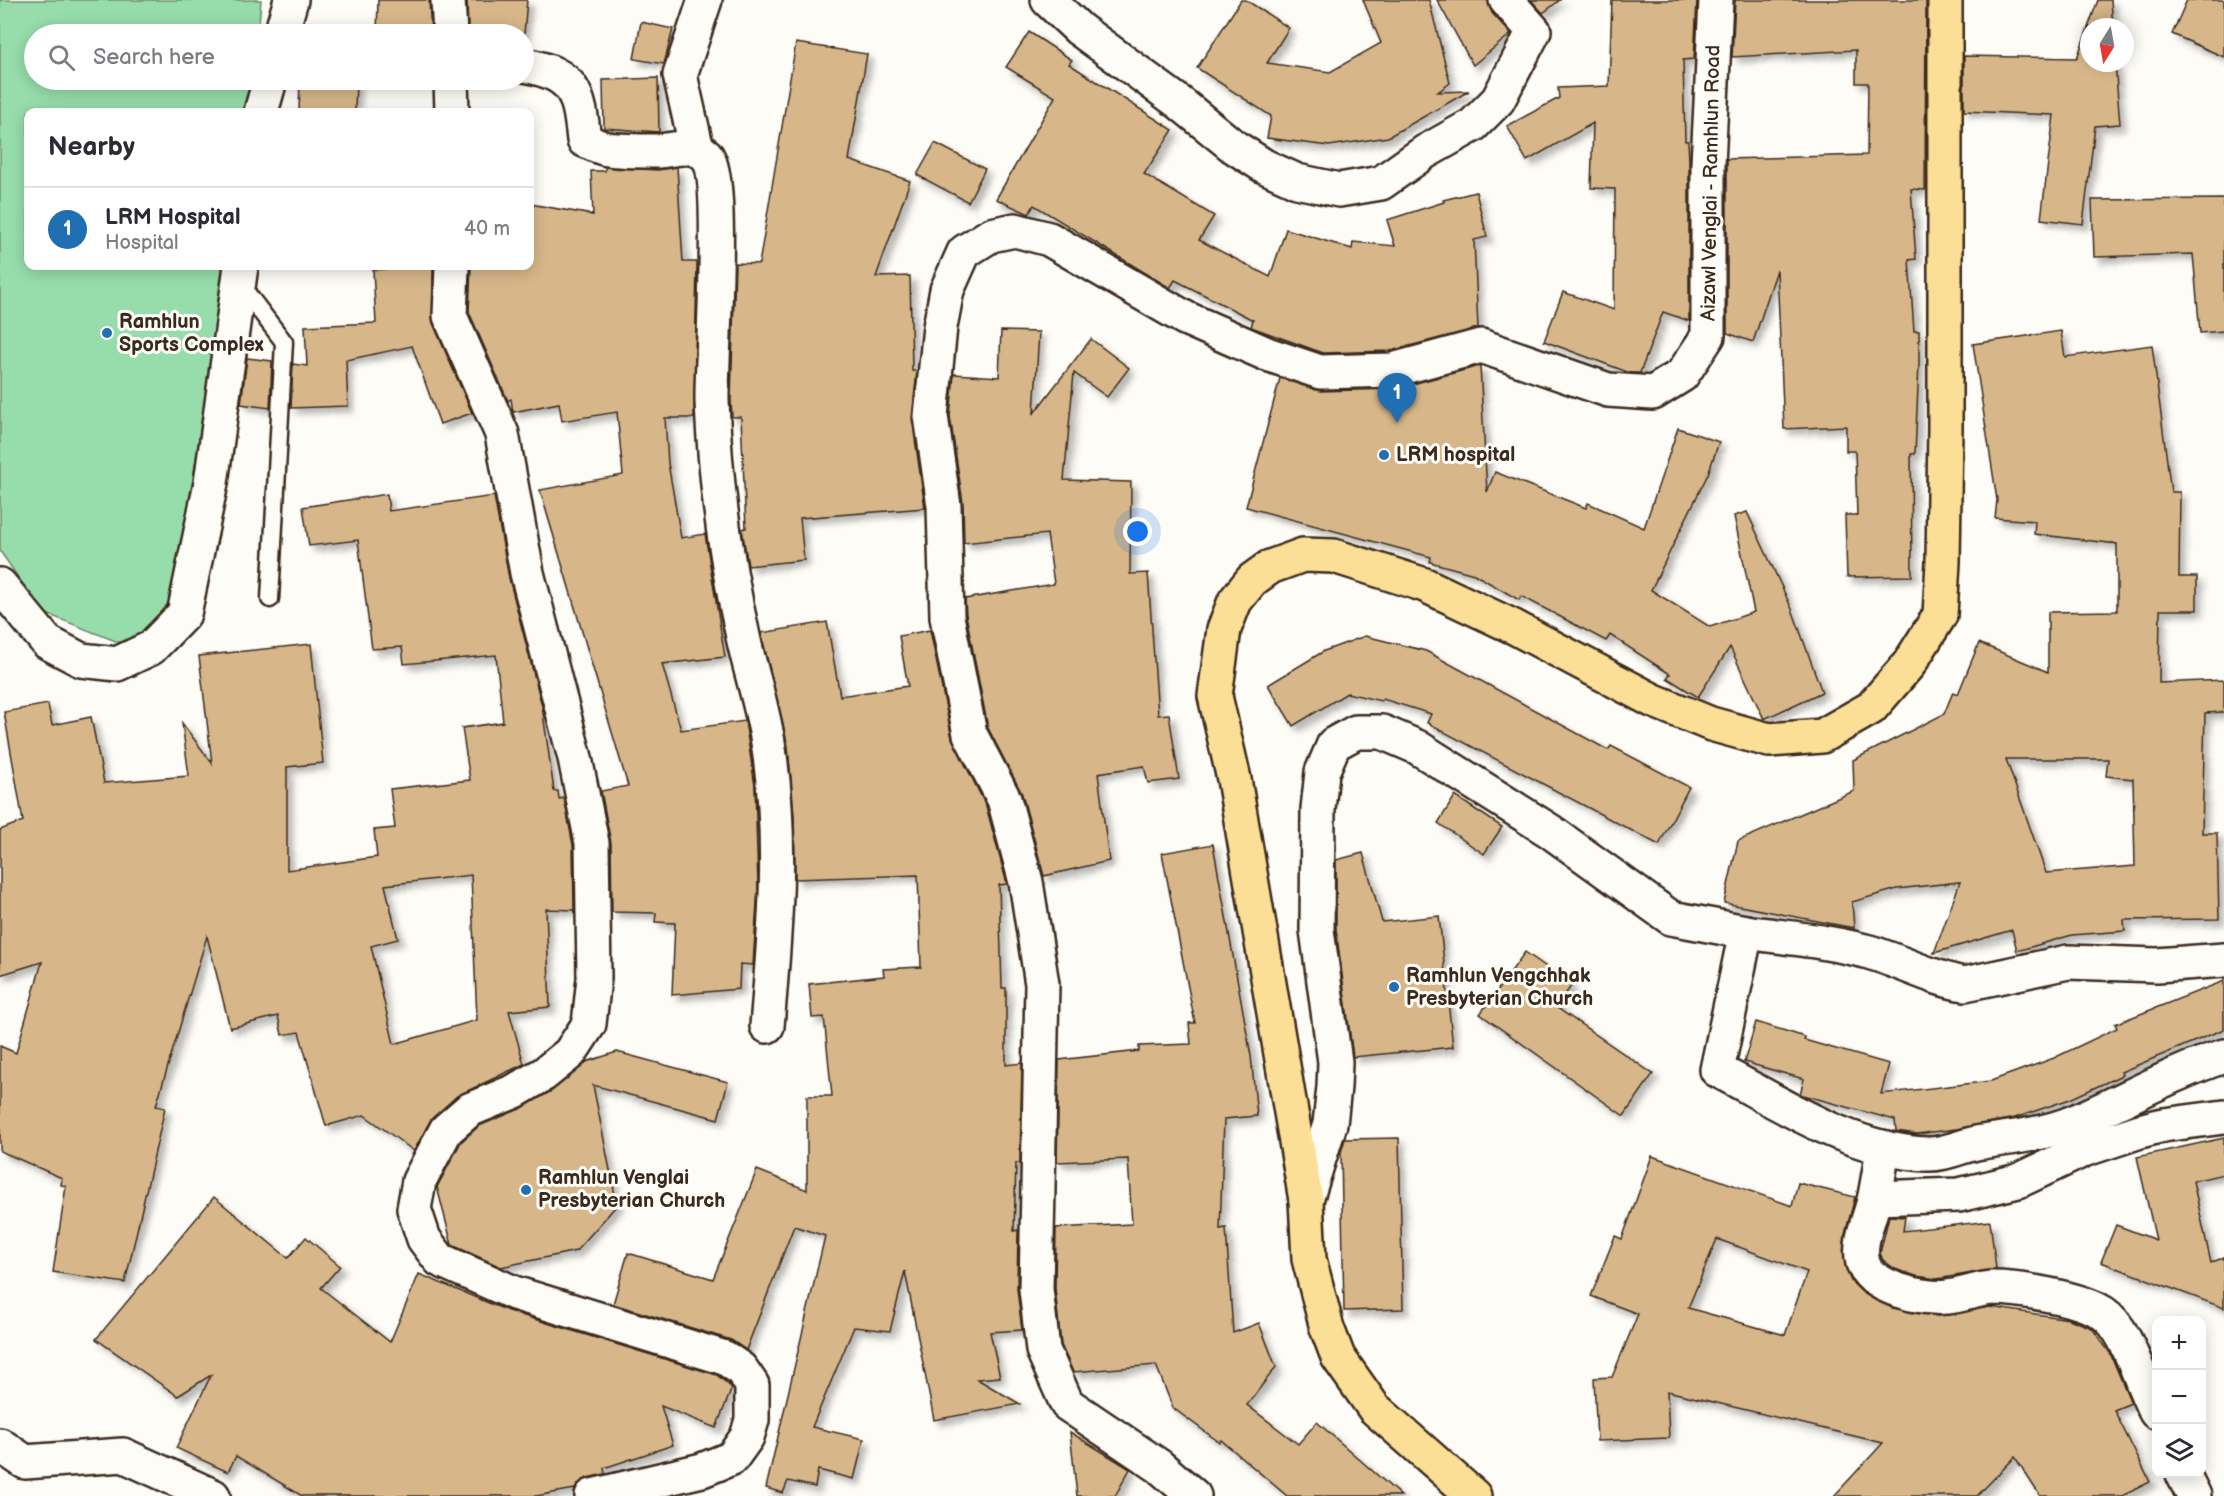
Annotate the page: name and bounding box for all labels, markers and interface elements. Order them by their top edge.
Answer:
north arrow [2080,18,2134,72]
search box [24,24,534,90]
icon: search [45,41,78,74]
text: Search here [93,44,215,71]
street label: Aizawl Venglai - Ramhlun Road [1697,45,1725,321]
text: Nearby [48,132,135,163]
text: LRM Hospital [105,204,240,231]
text: 1 [63,217,72,241]
text: 40 m [464,217,510,241]
text: Hospital [105,231,178,255]
place label: Ramhlun Sports Complex [119,310,264,357]
marker: Ramhlun Sports Complex [100,326,114,340]
pin: 1 [1378,374,1416,423]
place label: LRM hospital [1396,443,1515,467]
marker: LRM hospital [1377,448,1391,462]
your location [1123,517,1152,546]
place label: Ramhlun Vengchhak Presbyterian Church [1406,964,1593,1011]
marker: Ramhlun Vengchhak Presbyterian Church [1387,980,1401,994]
place label: Ramhlun Venglai Presbyterian Church [538,1166,725,1213]
marker: Ramhlun Venglai Presbyterian Church [519,1183,533,1197]
map controls [2152,1316,2206,1478]
button: + [2152,1316,2206,1370]
button: − [2152,1370,2206,1424]
button: layers [2152,1424,2206,1478]

